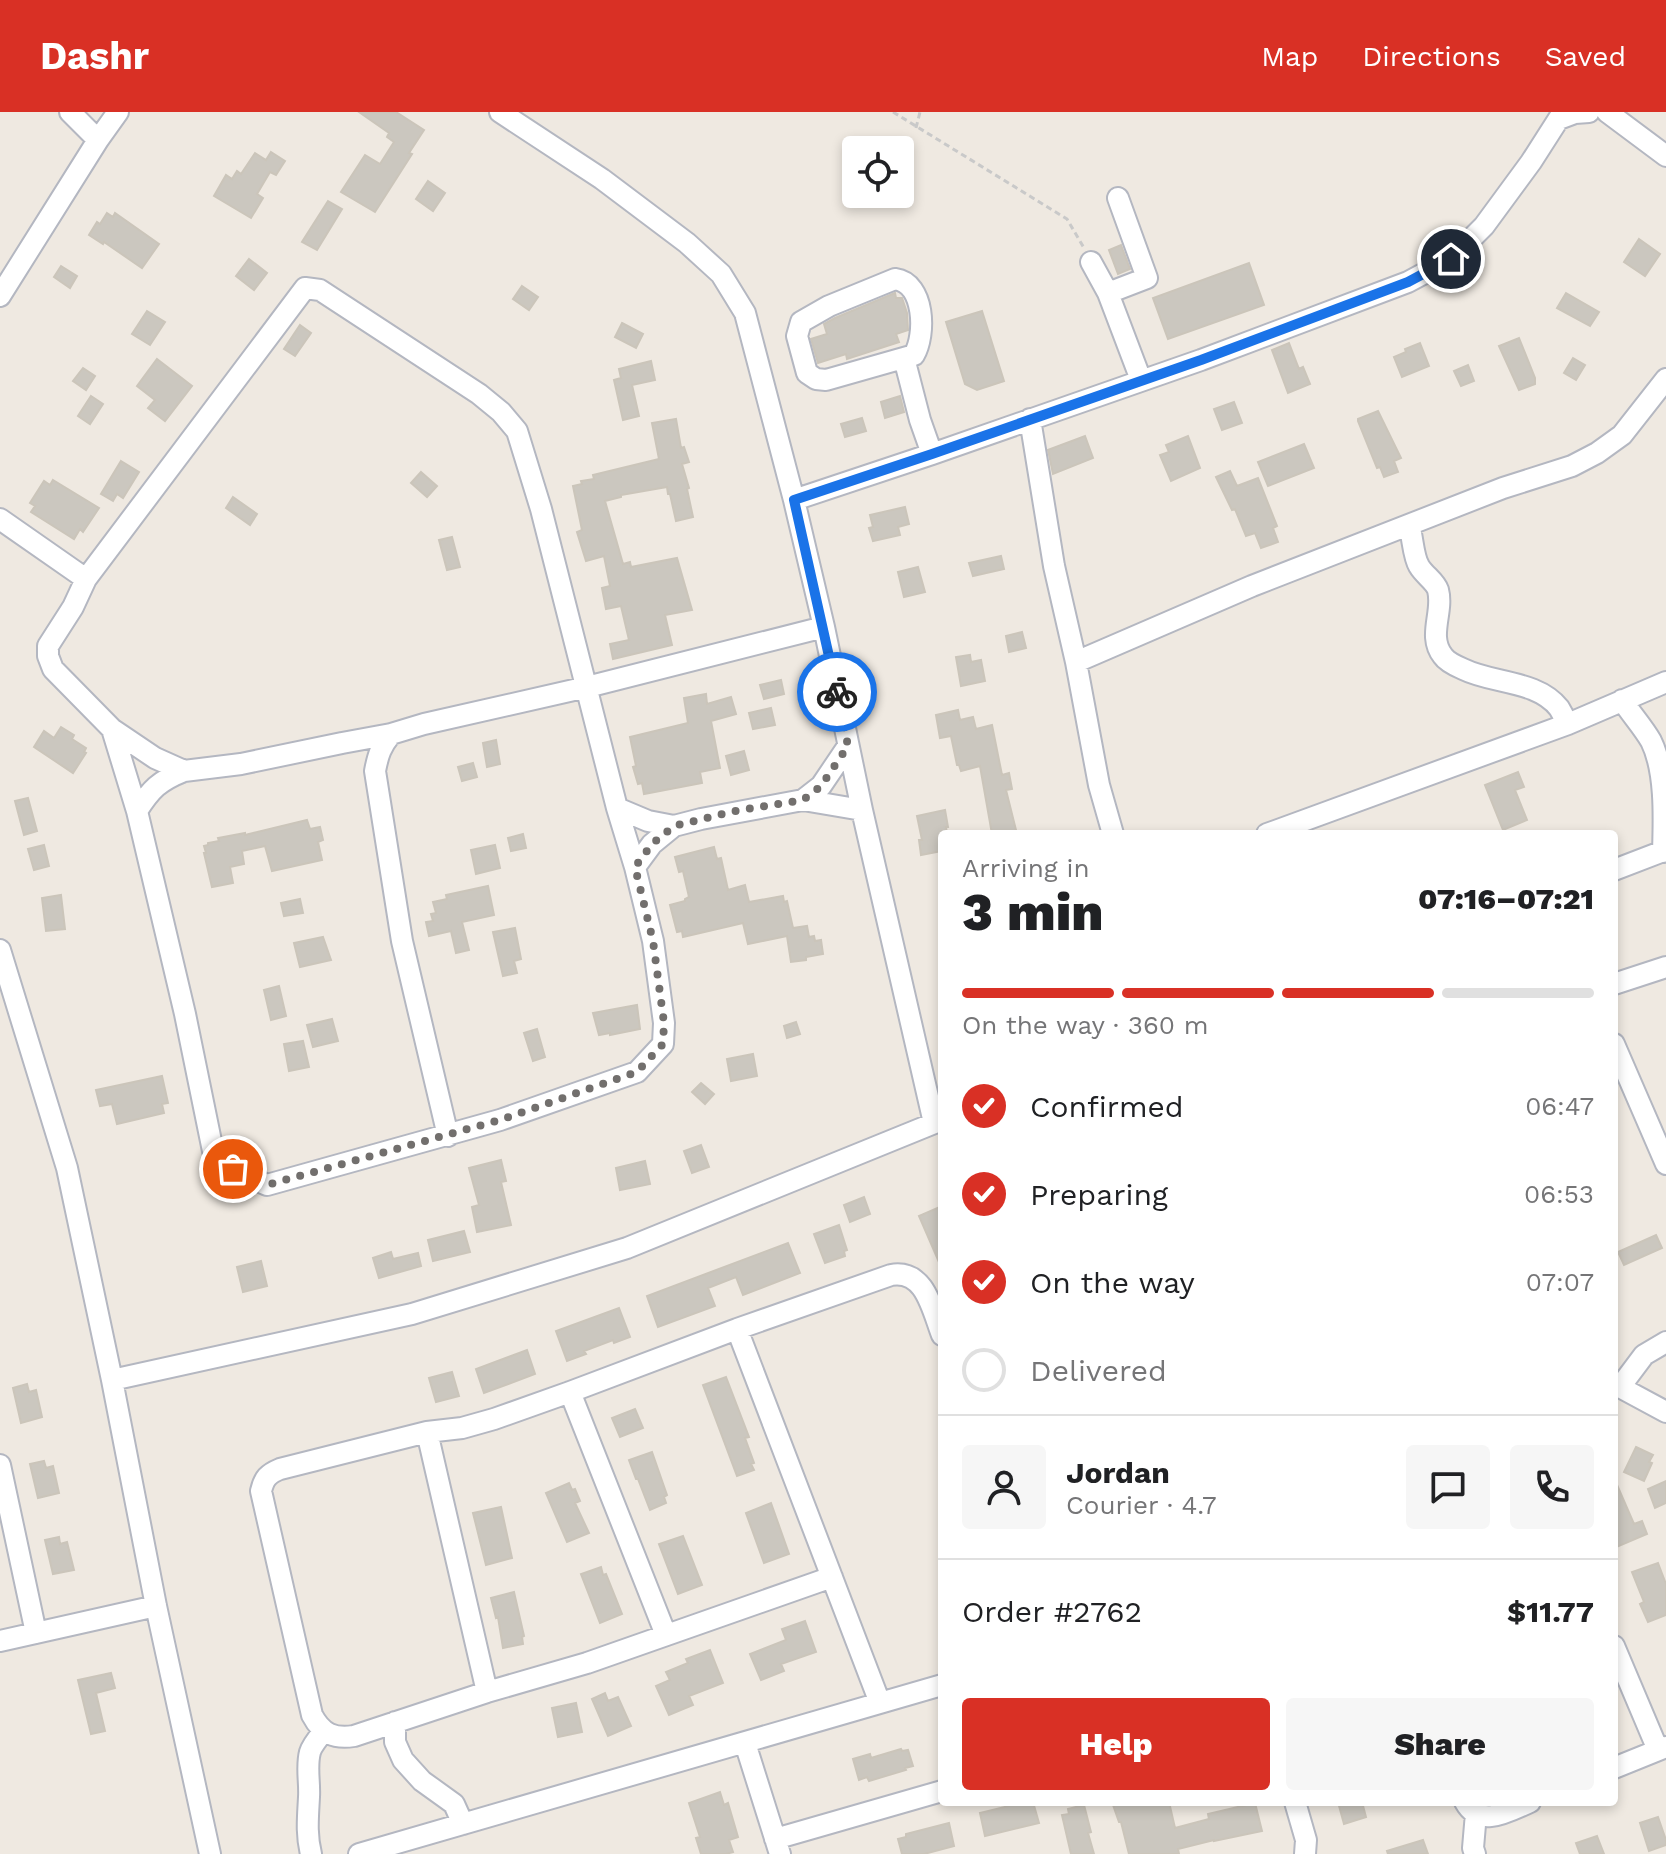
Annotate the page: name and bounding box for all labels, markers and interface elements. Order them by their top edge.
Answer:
text: Dashr [40,34,149,78]
text: Map [1261,40,1318,73]
text: Directions [1362,40,1501,73]
text: Saved [1545,40,1626,73]
map controls [842,136,914,208]
button: locate [842,136,914,208]
pin [1417,225,1485,293]
icon: home [1429,237,1473,281]
courier [797,652,877,732]
icon: bike [815,670,859,714]
text: Arriving in [962,853,1090,883]
text: 07:16–07:21 [1418,881,1594,916]
text: 3 min [962,882,1104,943]
text: On the way · 360 m [962,1010,1209,1040]
icon: check [962,1084,1006,1128]
text: Confirmed [1030,1089,1184,1124]
text: 06:47 [1525,1091,1594,1121]
pin [199,1135,267,1203]
icon: bag [211,1147,255,1191]
icon: check [962,1172,1006,1216]
text: Preparing [1030,1177,1168,1212]
text: 06:53 [1524,1179,1594,1209]
icon: check [962,1260,1006,1304]
text: On the way [1030,1265,1195,1300]
text: 07:07 [1526,1267,1594,1297]
text: Delivered [1030,1353,1167,1388]
button: person [962,1445,1046,1529]
button: chat [1406,1445,1490,1529]
button: phone [1510,1445,1594,1529]
text: Jordan [1066,1455,1170,1490]
text: Courier · 4.7 [1066,1490,1216,1520]
text: Order #2762 [962,1594,1142,1629]
text: $11.77 [1507,1594,1594,1629]
button: Help [962,1698,1270,1790]
button: Share [1286,1698,1594,1790]

